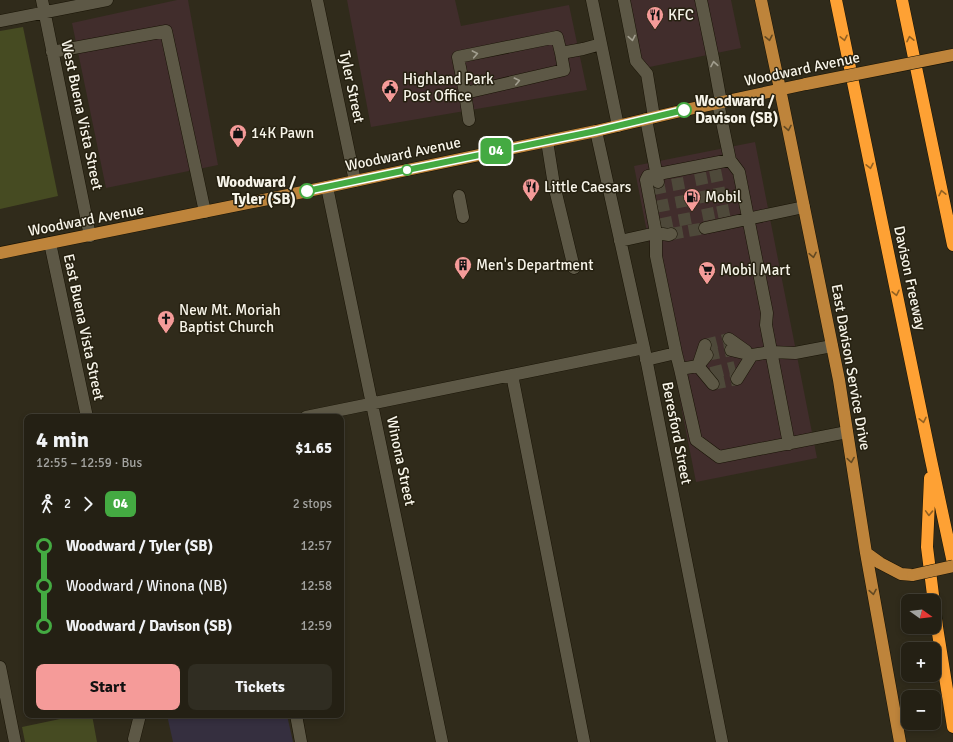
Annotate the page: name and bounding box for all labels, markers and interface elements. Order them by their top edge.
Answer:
restaurant icon: KFC [645,5,665,30]
place label: KFC [668,6,694,24]
one-way arrow [627,35,635,41]
one-way arrow [765,35,773,41]
one-way arrow [839,35,848,41]
one-way arrow [906,35,914,42]
street label: West Buena Vista Street [57,38,107,192]
street label: Woodward Avenue [743,48,861,90]
street label: Tyler Street [336,49,368,125]
one-way arrow [472,50,478,58]
one-way arrow [710,61,719,67]
place label: Highland Park Post Office [403,70,494,105]
one-way arrow [514,77,520,85]
public building icon: Highland Park Post Office [380,78,400,103]
place label: Woodward / Davison (SB) [695,92,778,127]
marker: Woodward / Davison (SB) [676,102,692,118]
shop icon: 14K Pawn [228,123,248,148]
place label: 14K Pawn [251,124,314,142]
one-way arrow [783,125,791,131]
street label: Woodward Avenue [344,133,462,175]
line badge: 04 [478,138,514,164]
text: 04 [488,142,504,159]
one-way arrow [866,162,874,169]
unlabelled marker [401,164,413,176]
place label: Woodward / Tyler (SB) [216,173,296,208]
restaurant icon: Little Caesars [521,177,541,202]
place label: Little Caesars [544,178,632,196]
marker: Woodward / Tyler (SB) [299,183,315,199]
fuel station icon: Mobil [682,187,702,212]
place label: Mobil [705,188,741,206]
one-way arrow [939,190,947,196]
street label: Woodward Avenue [27,200,145,240]
street label: Davison Freeway [890,224,930,332]
street label: East Buena Vista Street [60,252,108,402]
one-way arrow [809,252,817,258]
building icon: Men's Department [453,255,473,280]
place label: Men's Department [476,256,594,274]
supermarket icon: Mobil Mart [697,260,717,285]
place label: Mobil Mart [720,261,790,279]
street label: East Davison Service Drive [828,282,874,452]
one-way arrow [892,290,900,296]
place label: New Mt. Moriah Baptist Church [179,301,281,336]
church icon: New Mt. Moriah Baptist Church [156,309,176,334]
street label: Beresford Street [658,380,696,486]
street label: Winona Street [383,415,419,507]
one-way arrow [918,417,926,423]
text: 4 min [36,426,89,453]
text: $1.65 [295,439,332,457]
text: 12:55 – 12:59 · Bus [36,455,142,471]
one-way arrow [846,457,855,463]
icon: walk [36,493,58,515]
icon: forward [77,493,99,515]
text: 04 [113,495,128,512]
text: 2 [64,496,71,512]
text: 2 stops [293,496,332,512]
one-way arrow [924,510,933,516]
text: Woodward / Tyler (SB) [66,537,213,555]
text: 12:57 [300,538,332,554]
text: Woodward / Winona (NB) [66,577,227,595]
text: 12:58 [300,578,332,594]
one-way arrow [868,589,877,595]
north arrow [901,594,941,634]
map controls [901,594,941,730]
text: Woodward / Davison (SB) [66,617,232,635]
text: 12:59 [300,618,332,634]
button: + [901,642,941,682]
button: Start [36,664,180,710]
button: Tickets [188,664,332,710]
button: − [901,690,941,730]

